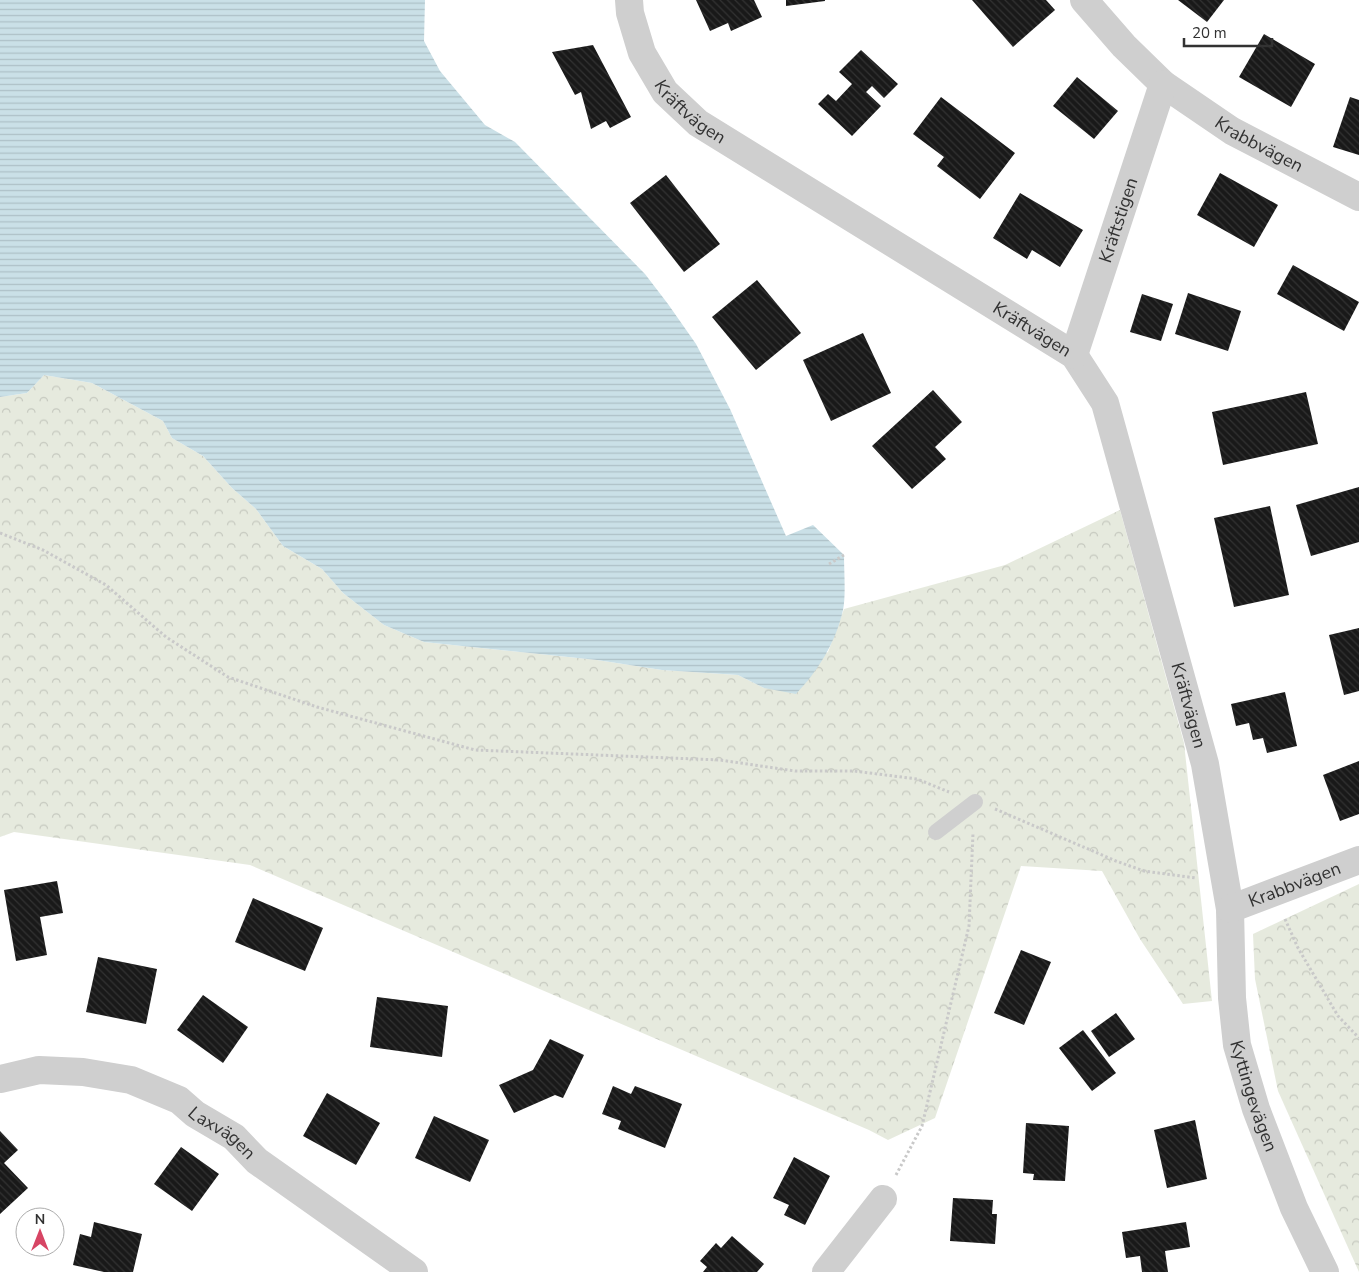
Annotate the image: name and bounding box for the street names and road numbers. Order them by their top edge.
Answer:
street label: Kräftvägen [648,75,730,149]
street label: Krabbvägen [1210,111,1307,178]
street label: Kräftstigen [1093,174,1144,266]
street label: Kräftvägen [988,296,1076,363]
street label: Kräftvägen [1165,660,1212,751]
street label: Krabbvägen [1245,856,1344,913]
street label: Kyttingevägen [1224,1037,1283,1155]
street label: Laxvägen [183,1101,261,1164]

